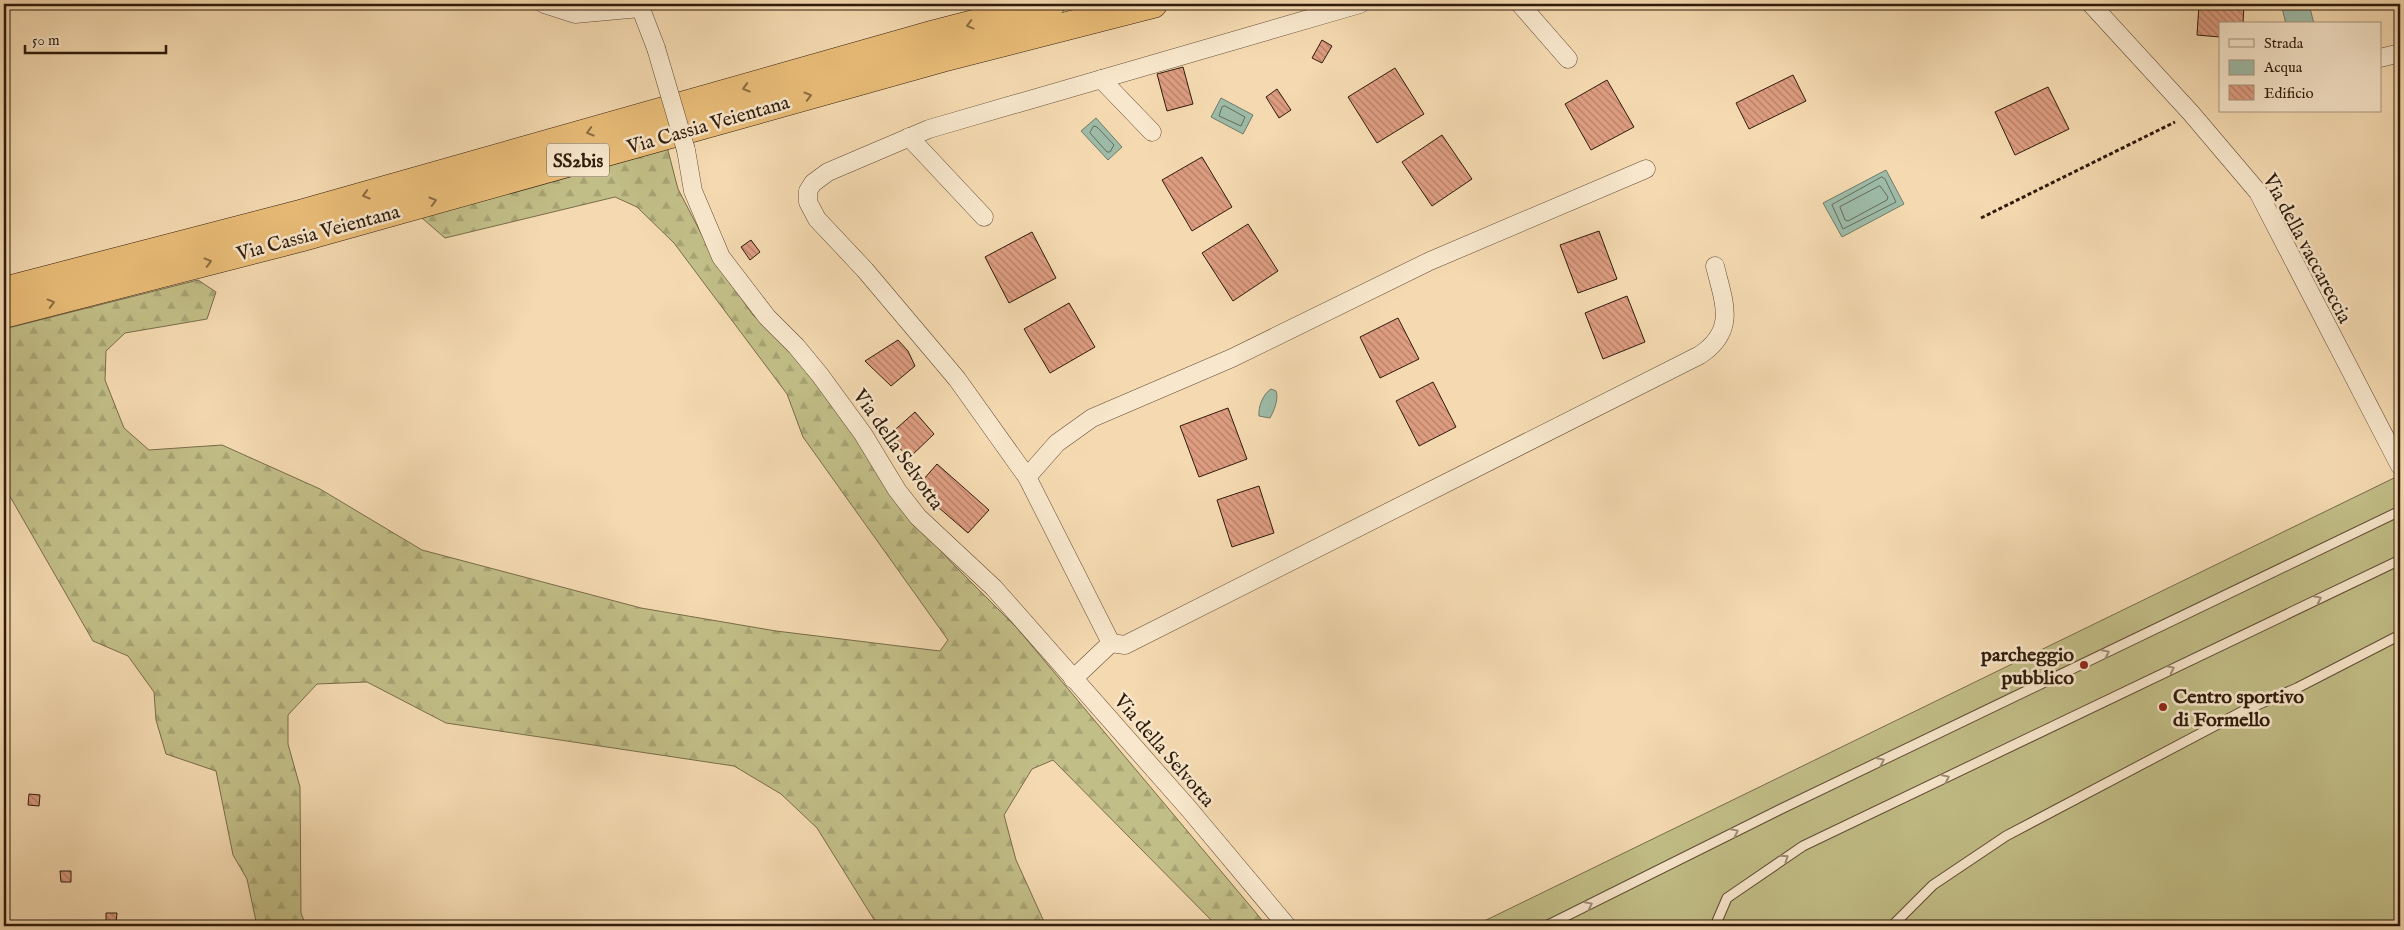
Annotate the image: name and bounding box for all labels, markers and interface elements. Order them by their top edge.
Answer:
one-way arrow [966,19,975,30]
scale bar [25,22,166,54]
legend [2219,22,2382,112]
text: 50 m [32,31,60,50]
text: Strada [2264,34,2304,53]
text: Acqua [2263,58,2303,77]
one-way arrow [743,82,751,92]
text: Edificio [2264,84,2314,103]
street label: Via Cassia Veientana [623,90,793,161]
one-way arrow [804,91,812,101]
one-way arrow [586,126,594,137]
road number: SS2bis [547,144,609,176]
street label: Via della vaccareccia [2256,169,2357,328]
one-way arrow [363,190,371,200]
one-way arrow [428,196,436,206]
street label: Via Cassia Veientana [233,200,403,268]
one-way arrow [204,257,213,268]
one-way arrow [47,298,56,309]
street label: Via della Selvotta [846,384,949,515]
one-way arrow [2313,595,2322,605]
place label: parcheggio pubblico [1980,643,2074,691]
one-way arrow [2101,649,2110,659]
marker: parcheggio pubblico [2078,659,2090,671]
one-way arrow [2166,665,2175,676]
place label: Centro sportivo di Formello [2173,685,2304,733]
street label: Via della Selvotta [1107,689,1220,813]
marker: Centro sportivo di Formello [2157,701,2169,713]
one-way arrow [1876,757,1885,767]
one-way arrow [1941,773,1950,784]
one-way arrow [1730,828,1739,838]
one-way arrow [1779,855,1789,864]
one-way arrow [1584,901,1593,911]

